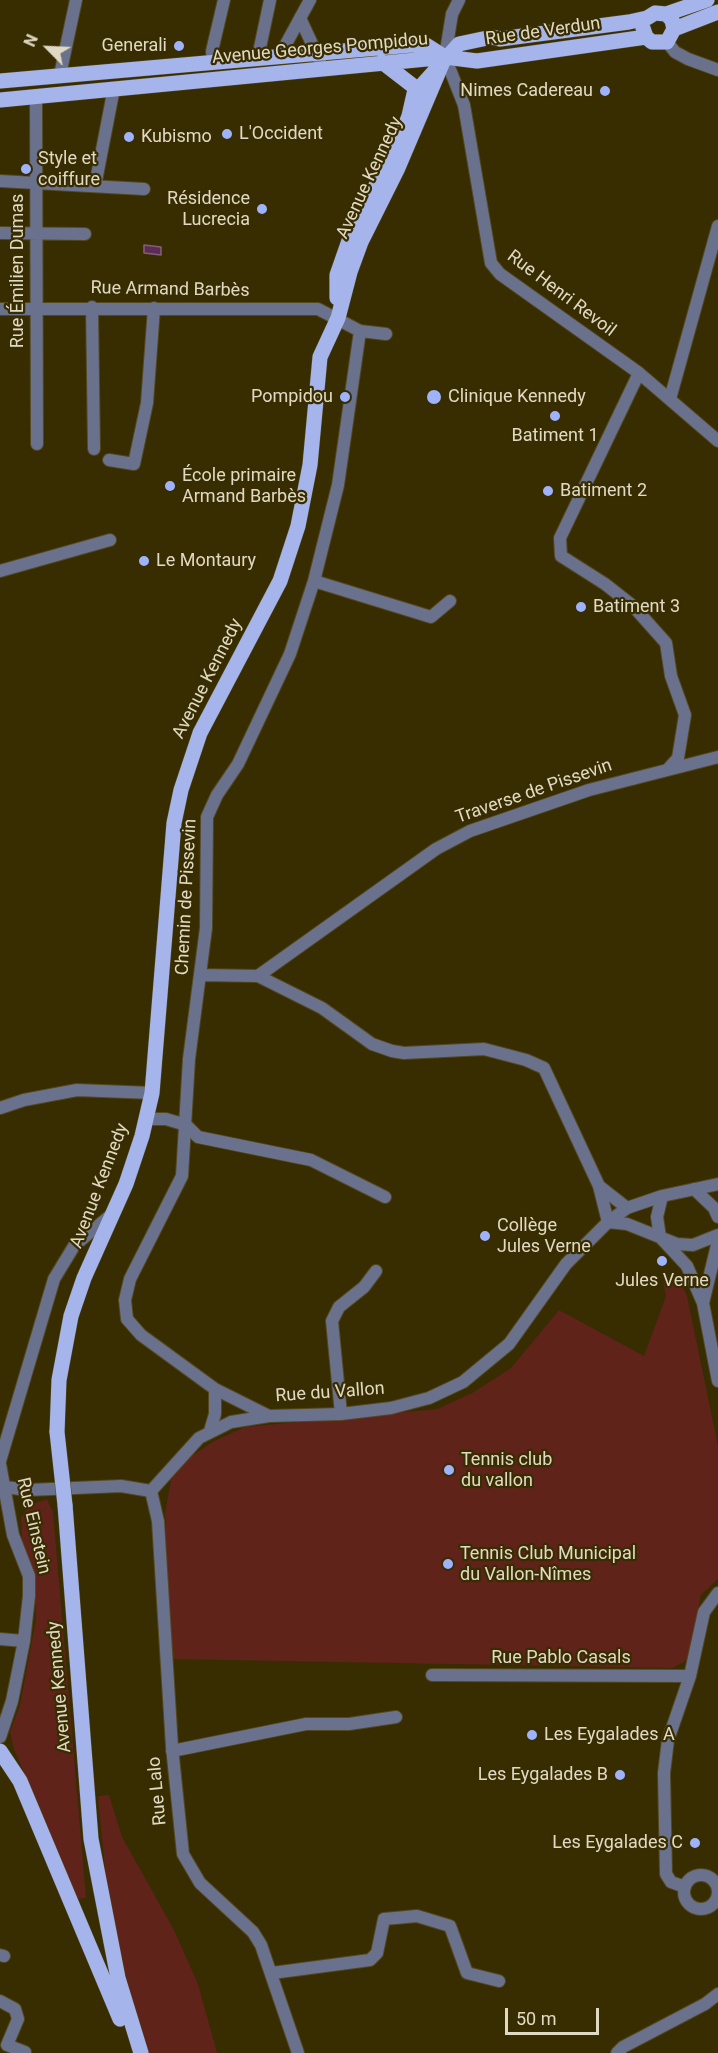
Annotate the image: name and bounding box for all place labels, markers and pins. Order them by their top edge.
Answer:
place label: Generali [101,35,167,57]
marker: Generali [172,39,186,53]
place label: Nimes Cadereau [460,80,593,102]
marker: Nimes Cadereau [598,84,612,98]
place label: L'Occident [239,123,323,145]
place label: Kubismo [141,126,212,148]
marker: L'Occident [220,127,234,141]
marker: Kubismo [122,130,136,144]
place label: Style et coiffure [38,148,100,190]
marker: Style et coiffure [19,162,33,176]
place label: Résidence Lucrecia [167,188,250,230]
marker: Résidence Lucrecia [255,202,269,216]
place label: Pompidou [251,386,333,408]
place label: Clinique Kennedy [448,386,586,408]
marker: Clinique Kennedy [425,388,443,406]
marker: Pompidou [338,390,352,404]
marker: Batiment 1 [548,409,562,423]
place label: Batiment 1 [511,425,599,447]
place label: École primaire Armand Barbès [182,465,306,508]
marker: École primaire Armand Barbès [163,479,177,493]
place label: Batiment 2 [560,480,647,502]
marker: Batiment 2 [541,484,555,498]
place label: Le Montaury [156,550,256,572]
marker: Le Montaury [137,554,151,568]
place label: Batiment 3 [593,596,680,618]
marker: Batiment 3 [574,600,588,614]
place label: Collège Jules Verne [497,1215,591,1258]
marker: Collège Jules Verne [478,1229,492,1243]
marker: Jules Verne [655,1254,669,1268]
place label: Jules Verne [615,1270,709,1292]
place label: Tennis club du vallon [461,1449,552,1492]
marker: Tennis club du vallon [442,1463,456,1477]
place label: Tennis Club Municipal du Vallon-Nîmes [460,1543,636,1586]
marker: Tennis Club Municipal du Vallon-Nîmes [441,1557,455,1571]
place label: Les Eygalades A [544,1724,675,1746]
marker: Les Eygalades A [525,1728,539,1742]
place label: Les Eygalades B [478,1764,608,1786]
marker: Les Eygalades B [613,1768,627,1782]
place label: Les Eygalades C [552,1832,683,1854]
marker: Les Eygalades C [688,1836,702,1850]

